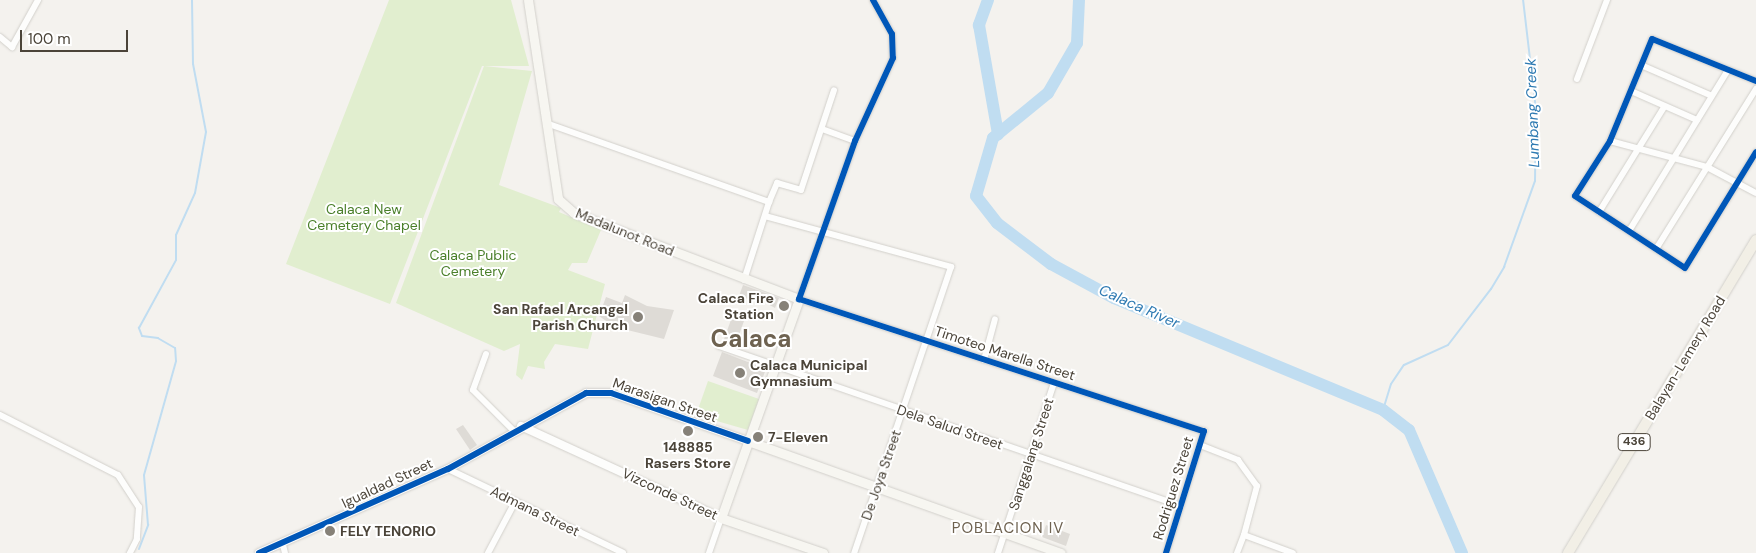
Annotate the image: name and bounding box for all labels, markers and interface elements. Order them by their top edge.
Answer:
scale bar [22,20,130,52]
text: 100 m [28,29,71,49]
water label: Lumbang Creek [1522,58,1544,168]
park label: Calaca New Cemetery Chapel [307,201,421,233]
street label: Madalunot Road [573,205,677,259]
park label: Calaca Public Cemetery [429,247,517,280]
water label: Calaca River [1096,281,1182,333]
place label: Calaca Fire Station [698,290,774,322]
street label: Balayan-Lemery Road [1641,293,1729,423]
marker: Calaca Fire Station [778,300,790,312]
place label: San Rafael Arcangel Parish Church [493,301,628,334]
marker: San Rafael Arcangel Parish Church [632,311,644,323]
street label: Timoteo Marella Street [933,322,1077,384]
district label: Calaca [711,325,791,353]
place label: Calaca Municipal Gymnasium [750,357,867,390]
marker: Calaca Municipal Gymnasium [734,367,746,379]
street label: Marasigan Street [611,374,719,426]
street label: Sanggalang Street [1005,396,1057,512]
street label: Dela Salud Street [895,401,1005,453]
marker: 148885 Rasers Store [682,425,694,437]
street label: De Joya Street [858,428,904,522]
place label: 7-Eleven [768,429,828,445]
marker: 7-Eleven [752,431,764,443]
road number: 436 [1616,432,1652,452]
street label: Rodriguez Street [1149,434,1197,542]
place label: 148885 Rasers Store [645,439,731,472]
street label: Igualdad Street [339,455,435,511]
street label: Vizconde Street [619,464,721,524]
street label: Admana Street [488,482,582,540]
district label: POBLACION IV [950,520,1066,538]
place label: FELY TENORIO [340,523,436,539]
marker: FELY TENORIO [324,525,336,537]

